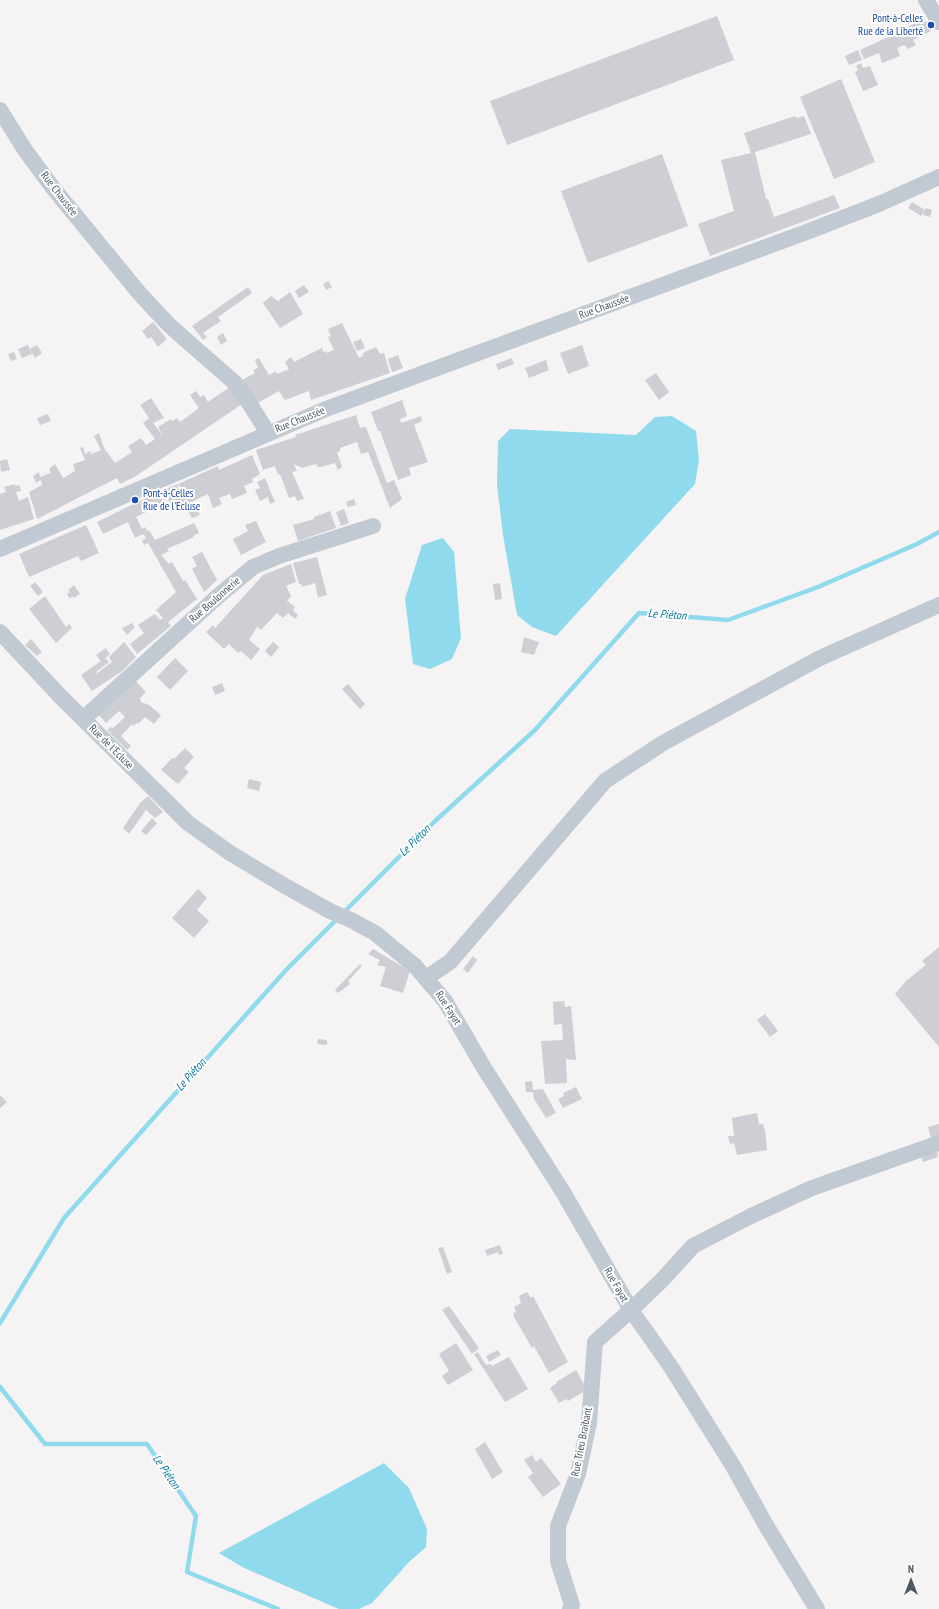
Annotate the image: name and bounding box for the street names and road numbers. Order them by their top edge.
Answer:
street label: Rue Chaussée [38,169,80,219]
street label: Rue Chaussée [577,292,631,322]
street label: Rue Chaussée [273,404,327,436]
street label: Rue Boulonnerie [187,574,243,626]
street label: Rue de l'Ecluse [86,722,136,772]
street label: Rue Fayat [432,989,464,1027]
street label: Rue Fayat [601,1265,631,1305]
street label: Rue Trieu Braibant [569,1406,595,1478]

